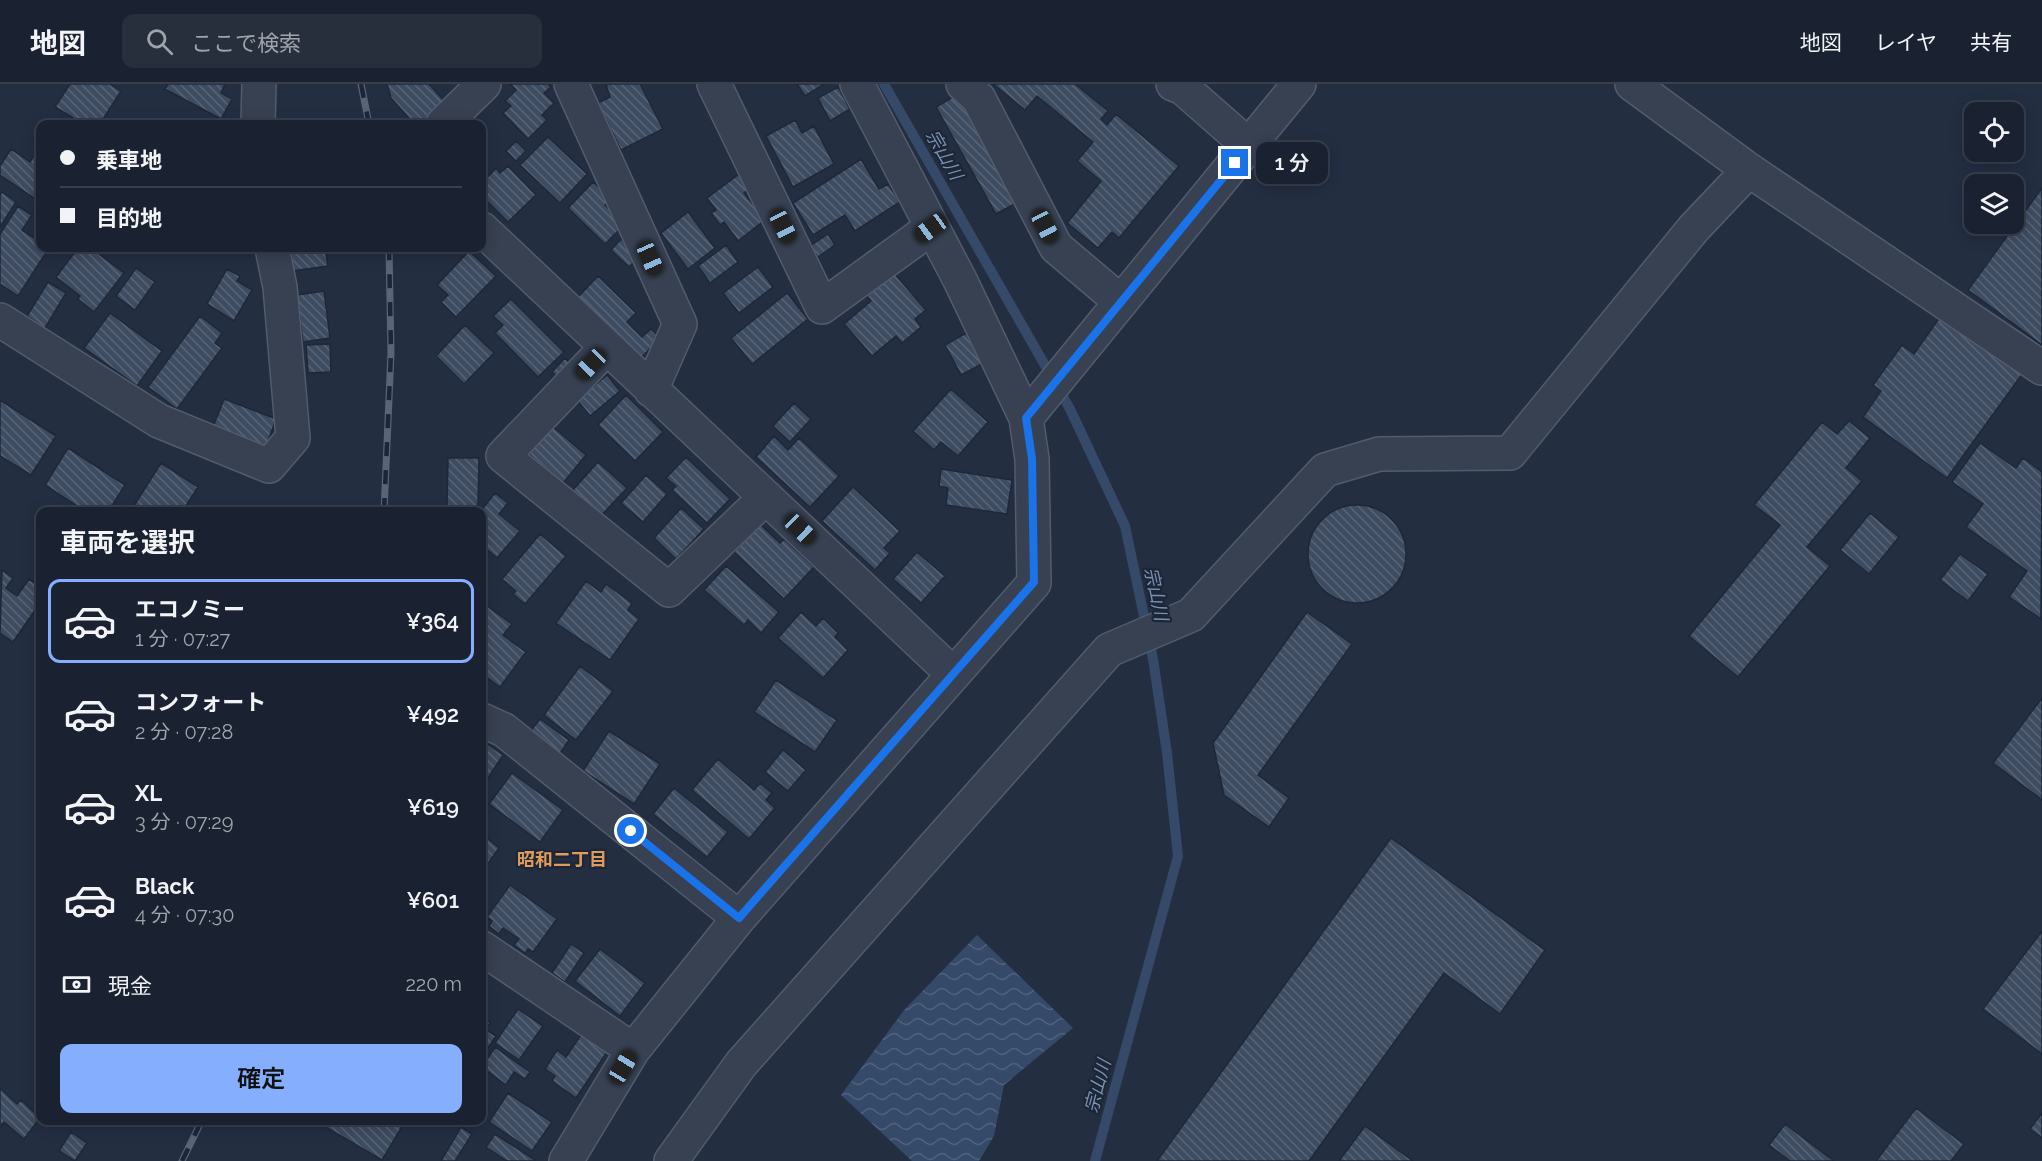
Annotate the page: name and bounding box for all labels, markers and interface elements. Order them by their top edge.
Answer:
search box [122,14,542,68]
icon: search [143,25,176,58]
text: 地図 [30,27,86,60]
text: ここで検索 [191,30,301,56]
text: 地図 [1800,30,1842,55]
text: レイヤ [1875,30,1937,55]
text: 共有 [1970,30,2012,55]
map controls [1964,102,2024,234]
button: locate [1964,102,2024,162]
water label: 宗山川 [922,126,968,185]
callout: 1 分 [1256,142,1328,184]
text: 乗車地 [96,147,162,173]
route end [1221,149,1248,176]
text: 1 分 [1275,151,1309,175]
button: layers [1964,174,2024,234]
text: 目的地 [96,205,162,231]
car [767,206,799,246]
car [1029,206,1061,246]
car [911,210,951,246]
car [634,238,666,278]
car [572,345,610,383]
car [781,510,819,548]
text: 車両を選択 [60,527,195,558]
water label: 宗山川 [1141,565,1173,624]
icon: car [63,594,117,648]
text: エコノミー [135,596,245,622]
text: ¥364 [406,608,459,634]
text: 1 分 · 07:27 [135,627,230,651]
icon: car [63,687,117,741]
text: コンフォート [135,689,266,715]
text: ¥492 [406,701,459,727]
text: 2 分 · 07:28 [135,720,233,744]
icon: car [63,780,117,834]
text: XL [135,780,162,806]
text: ¥619 [407,794,459,820]
text: 3 分 · 07:29 [135,810,233,834]
route start [617,817,644,844]
district label: 昭和二丁目 [517,849,607,870]
icon: car [63,873,117,927]
text: Black [135,873,194,899]
text: ¥601 [406,887,459,913]
text: 4 分 · 07:30 [135,903,234,927]
icon: cash [60,968,93,1001]
text: 220 m [405,972,462,996]
text: 現金 [108,973,152,999]
button: 確定 [60,1044,462,1113]
car [606,1047,640,1087]
water label: 宗山川 [1080,1055,1115,1115]

